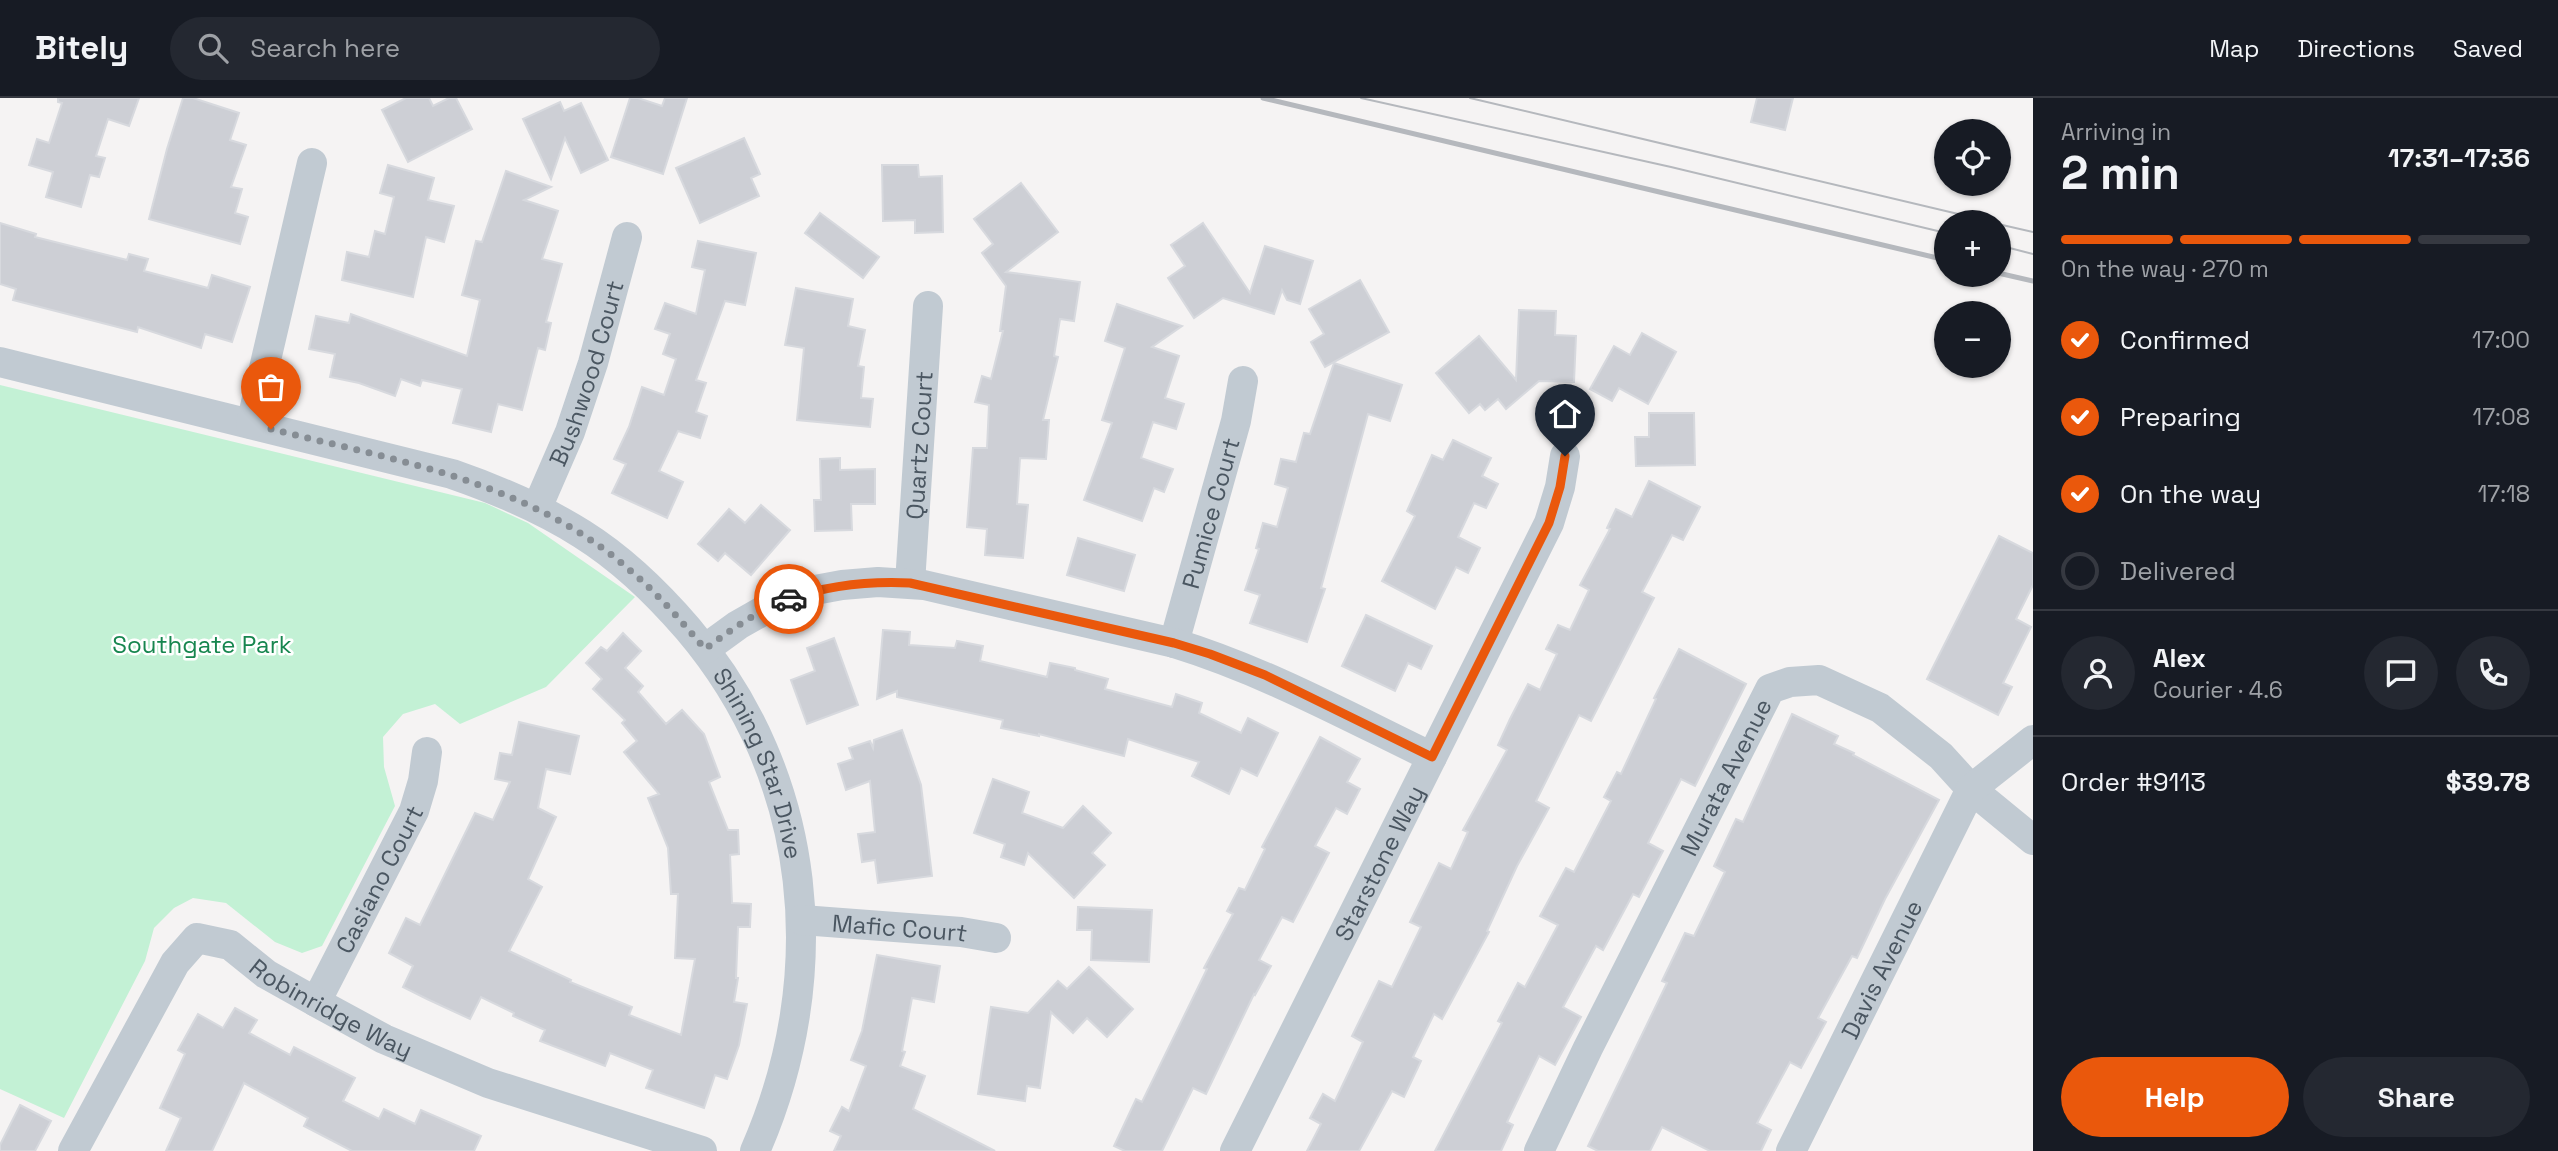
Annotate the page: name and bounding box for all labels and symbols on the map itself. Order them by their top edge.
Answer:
street label: Bushwood Court [542,277,630,471]
pin [241,357,301,429]
street label: Quartz Court [899,370,939,520]
pin [1535,384,1595,456]
street label: Pumice Court [1174,434,1246,592]
courier [754,564,824,634]
park label: Southgate Park [112,629,292,660]
street label: Shining Star Drive [707,662,810,861]
street label: Murata Avenue [1673,693,1778,861]
street label: Starstone Way [1327,780,1431,946]
street label: Casiano Court [328,800,430,959]
street label: Davis Avenue [1834,895,1929,1044]
street label: Mafic Court [831,907,970,948]
street label: Robinridge Way [243,951,417,1065]

